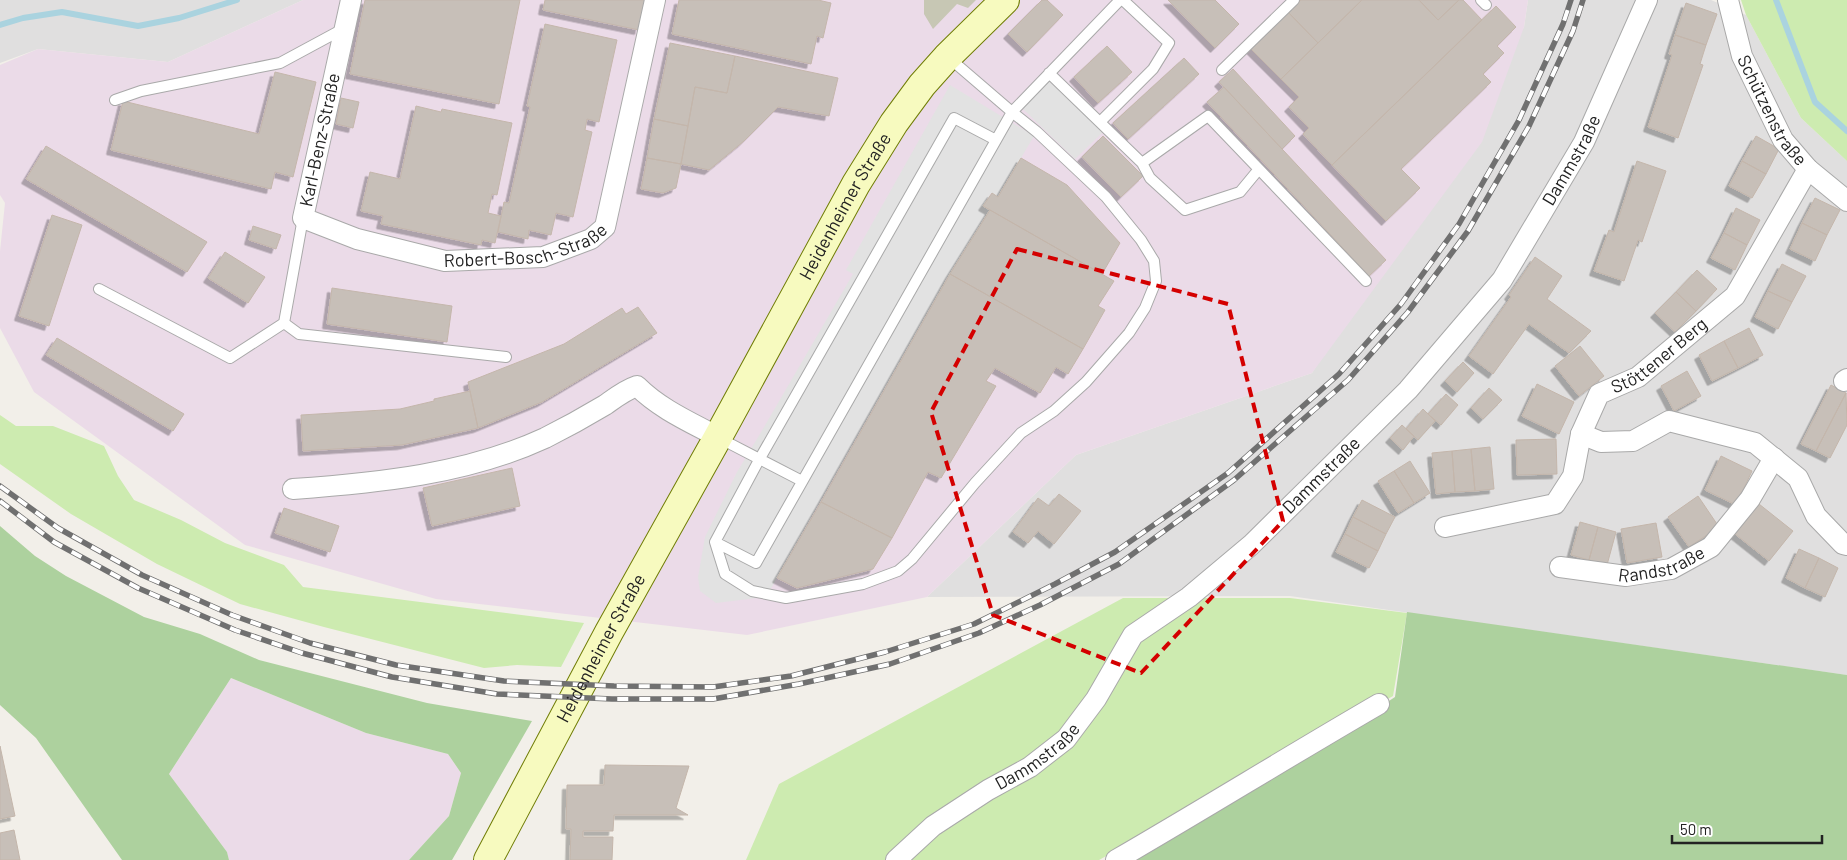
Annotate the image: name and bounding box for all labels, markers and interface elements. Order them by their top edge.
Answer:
street label: Schützenstraße [1733,51,1812,170]
street label: Karl-Benz-Straße [294,71,344,209]
street label: Dammstraße [1537,111,1605,209]
street label: Heidenheimer Straße [794,128,895,283]
street label: Robert-Bosch-Straße [443,218,611,271]
street label: Stöttener Berg [1607,312,1711,398]
street label: Dammstraße [1277,432,1364,518]
street label: Randstraße [1617,541,1708,586]
street label: Heidenheimer Straße [551,570,649,726]
street label: Dammstraße [991,718,1084,794]
scale bar [1672,812,1822,844]
text: 50 m [1680,820,1712,838]

